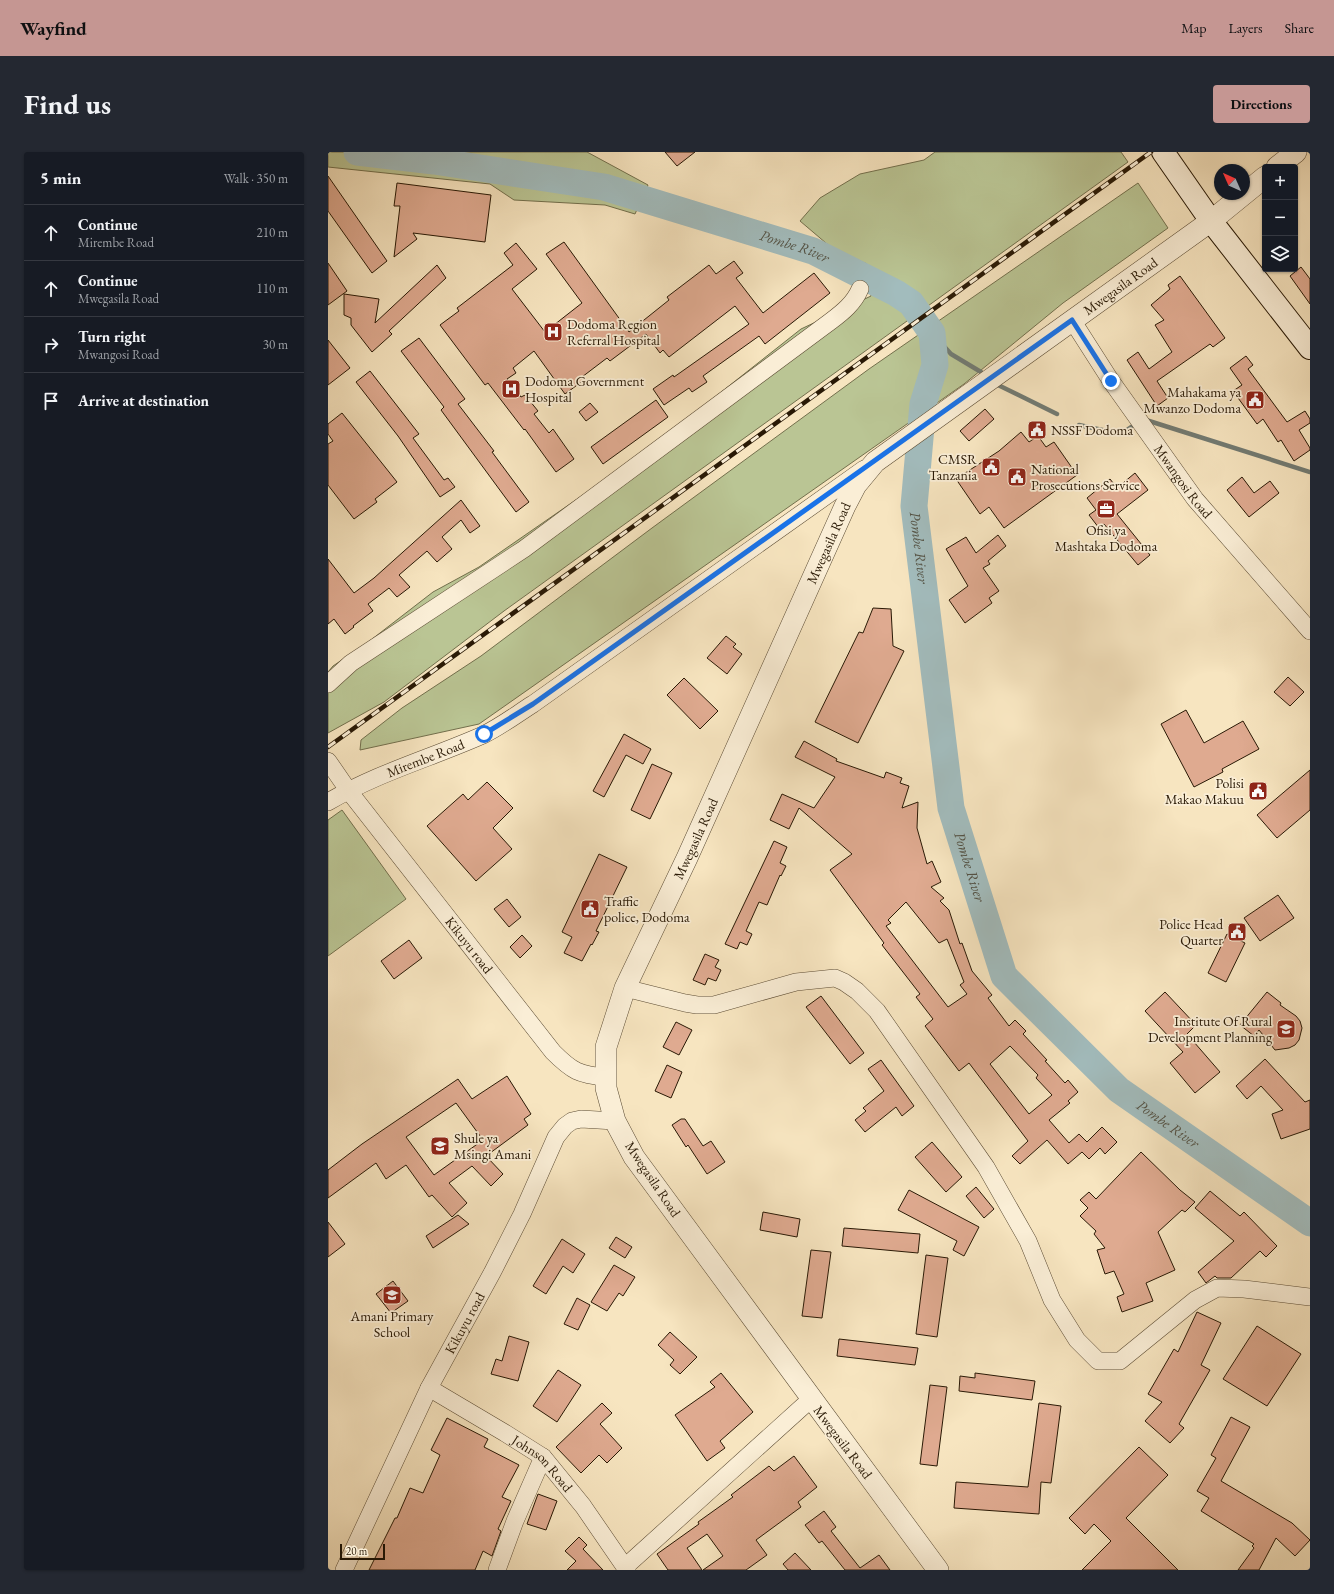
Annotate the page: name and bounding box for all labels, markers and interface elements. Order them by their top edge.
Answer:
text: Wayfind [20,16,87,41]
text: Map [1181,19,1206,37]
text: Layers [1228,19,1263,37]
text: Share [1285,19,1314,37]
button: Directions [1213,85,1310,123]
text: Find us [24,86,111,122]
north arrow [1214,164,1250,200]
map controls [1262,164,1298,272]
button: + [1262,164,1298,200]
text: 5 min [40,167,81,189]
text: Walk · 350 m [224,170,288,187]
button: − [1262,200,1298,236]
text: Continue [78,215,138,234]
icon: ahead [40,222,62,244]
text: 210 m [257,224,288,241]
water label: Pombe River [758,225,834,267]
text: Mirembe Road [78,234,154,251]
button: layers [1262,236,1298,272]
street label: Mwegasila Road [1079,253,1162,319]
text: Continue [78,271,138,290]
icon: ahead [40,278,62,300]
text: 110 m [257,280,288,297]
text: Mwegasila Road [78,290,159,307]
place label: Dodoma Region Referral Hospital [567,315,661,349]
hospital icon: Dodoma Region Referral Hospital [542,321,564,343]
text: Turn right [78,327,146,346]
icon: right [40,334,62,356]
text: 30 m [263,336,288,353]
text: Mwangosi Road [78,346,159,363]
place label: Dodoma Government Hospital [525,372,645,406]
route end [1102,372,1120,390]
hospital icon: Dodoma Government Hospital [500,378,522,400]
place label: Mahakama ya Mwanzo Dodoma [1144,383,1241,417]
public building icon: Mahakama ya Mwanzo Dodoma [1244,389,1266,411]
icon: arrive [40,390,62,412]
text: Arrive at destination [78,391,209,410]
public building icon: NSSF Dodoma [1026,419,1048,441]
place label: NSSF Dodoma [1051,421,1133,439]
street label: Mwangosi Road [1150,441,1217,523]
place label: CMSR Tanzania [929,450,978,484]
public building icon: CMSR Tanzania [980,456,1002,478]
place label: National Prosecutions Service [1031,460,1140,494]
public building icon: National Prosecutions Service [1006,466,1028,488]
office icon: Ofisi ya Mashtaka Dodoma [1095,498,1117,520]
street label: Mwegasila Road [802,499,855,587]
water label: Pombe River [906,510,934,586]
place label: Ofisi ya Mashtaka Dodoma [1055,521,1158,555]
route start [475,725,493,743]
street label: Mirembe Road [384,735,468,781]
place label: Polisi Makao Makuu [1165,774,1245,808]
public building icon: Polisi Makao Makuu [1247,780,1269,802]
street label: Mwegasila Road [669,794,722,882]
water label: Pombe River [950,829,990,905]
place label: Traffic police, Dodoma [604,892,690,926]
public building icon: Traffic police, Dodoma [579,898,601,920]
street label: Kikuyu road [441,913,498,978]
place label: Police Head Quarter [1159,915,1224,949]
public building icon: Police Head Quarter [1226,921,1248,943]
place label: Institute Of Rural Development Planning [1148,1012,1273,1046]
school or university icon: Institute Of Rural Development Planning [1275,1018,1297,1040]
water label: Pombe River [1133,1095,1204,1153]
place label: Shule ya Msingi Amani [454,1129,532,1163]
school or university icon: Shule ya Msingi Amani [429,1135,451,1157]
street label: Mwegasila Road [621,1138,685,1221]
school or university icon: Amani Primary School [381,1284,403,1306]
street label: Kikuyu road [441,1288,489,1357]
place label: Amani Primary School [350,1307,434,1341]
street label: Mwegasila Road [810,1402,877,1483]
street label: Johnson Road [508,1430,577,1496]
scale bar [340,1542,385,1561]
text: 20 m [346,1544,367,1558]

